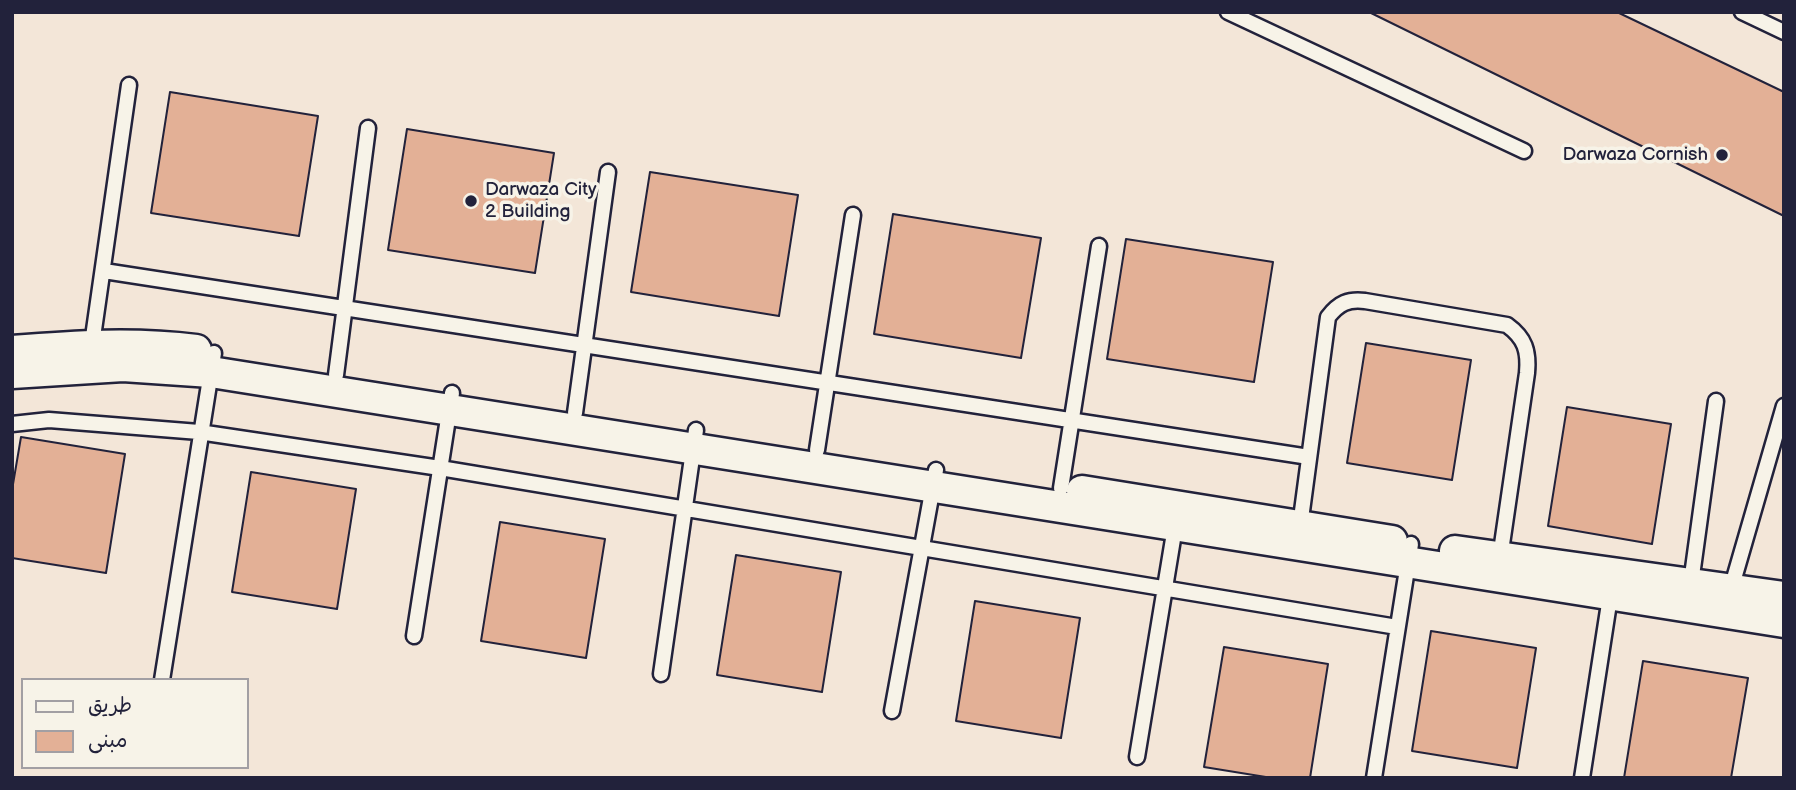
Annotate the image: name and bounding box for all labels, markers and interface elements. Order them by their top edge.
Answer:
place label: Darwaza Cornish [1562,144,1708,166]
marker: Darwaza Cornish [1714,147,1730,163]
place label: Darwaza City 2 Building [485,179,597,223]
marker: Darwaza City 2 Building [463,193,479,209]
legend [21,678,248,769]
text: طريق [88,693,132,718]
text: مبنى [88,728,127,753]

